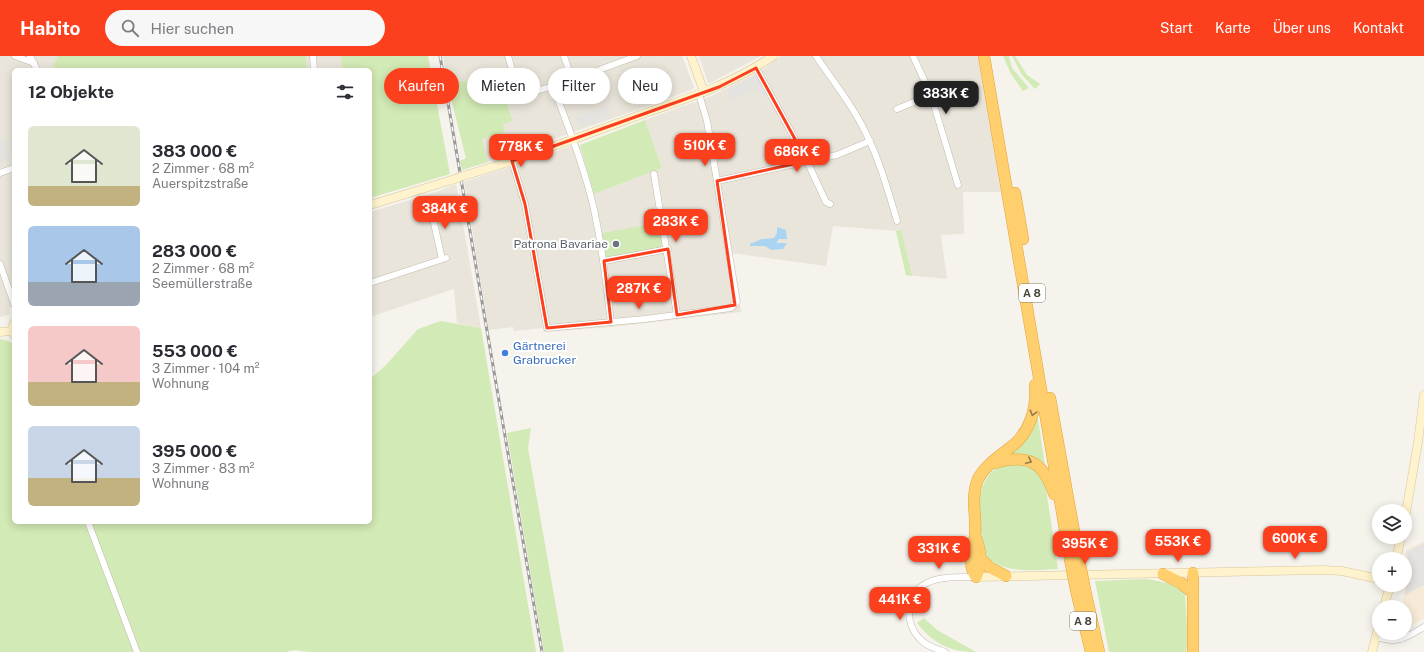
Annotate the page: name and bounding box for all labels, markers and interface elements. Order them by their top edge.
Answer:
search box [105,10,385,46]
text: Habito [20,17,81,39]
icon: search [119,17,141,39]
text: Hier suchen [151,20,234,37]
text: Start [1160,20,1193,36]
text: Karte [1215,20,1251,36]
text: Über uns [1273,20,1331,36]
text: Kontakt [1353,20,1404,36]
chip: Kaufen [384,68,459,104]
chip: Mieten [467,68,540,104]
chip: Filter [548,68,610,104]
chip: Neu [618,68,672,104]
icon: filters [334,81,356,103]
pin: 383K € [913,81,979,115]
text: 12 Objekte [28,82,114,102]
text: 383K € [923,86,969,101]
pin: 510K € [672,133,738,167]
pin: 778K € [488,134,554,168]
text: 510K € [683,138,727,153]
text: 778K € [498,139,544,154]
pin: 686K € [764,139,830,173]
text: 383 000 € [152,141,237,161]
icon: home [60,142,108,190]
text: 686K € [774,144,820,159]
text: 2 Zimmer · 68 m² [152,161,254,176]
text: Auerspitzstraße [152,176,248,191]
pin: 384K € [412,196,478,230]
text: 384K € [422,201,468,216]
pin: 283K € [643,209,709,243]
text: 283K € [653,214,699,229]
place label: Patrona Bavariae [513,237,608,251]
marker: Patrona Bavariae [611,239,621,249]
text: 283 000 € [152,241,237,261]
icon: home [60,242,108,290]
text: 2 Zimmer · 68 m² [152,261,254,276]
text: Seemüllerstraße [152,276,253,291]
pin: 287K € [606,276,672,310]
text: 287K € [616,281,662,296]
road number: A 8 [1019,284,1045,302]
place label: Gärtnerei Grabrucker [513,339,576,367]
text: 553 000 € [152,341,238,361]
icon: home [60,342,108,390]
marker: Gärtnerei Grabrucker [500,348,510,358]
text: 3 Zimmer · 104 m² [152,361,259,376]
text: Wohnung [152,376,209,391]
one-way arrow [1029,409,1037,416]
text: 395 000 € [152,441,237,461]
icon: home [60,442,108,490]
one-way arrow [1026,457,1033,465]
text: 3 Zimmer · 83 m² [152,461,255,476]
text: Wohnung [152,476,209,491]
map controls [1372,504,1412,640]
button: layers [1372,504,1412,544]
pin: 600K € [1262,526,1328,560]
pin: 553K € [1145,529,1211,563]
pin: 395K € [1052,531,1118,565]
text: 600K € [1272,531,1318,546]
text: 553K € [1155,534,1201,549]
pin: 331K € [906,536,972,570]
text: 395K € [1062,536,1108,551]
text: 331K € [917,541,961,556]
button: + [1372,552,1412,592]
pin: 441K € [867,587,933,621]
text: 441K € [878,592,922,607]
button: − [1372,600,1412,640]
road number: A 8 [1070,612,1096,630]

